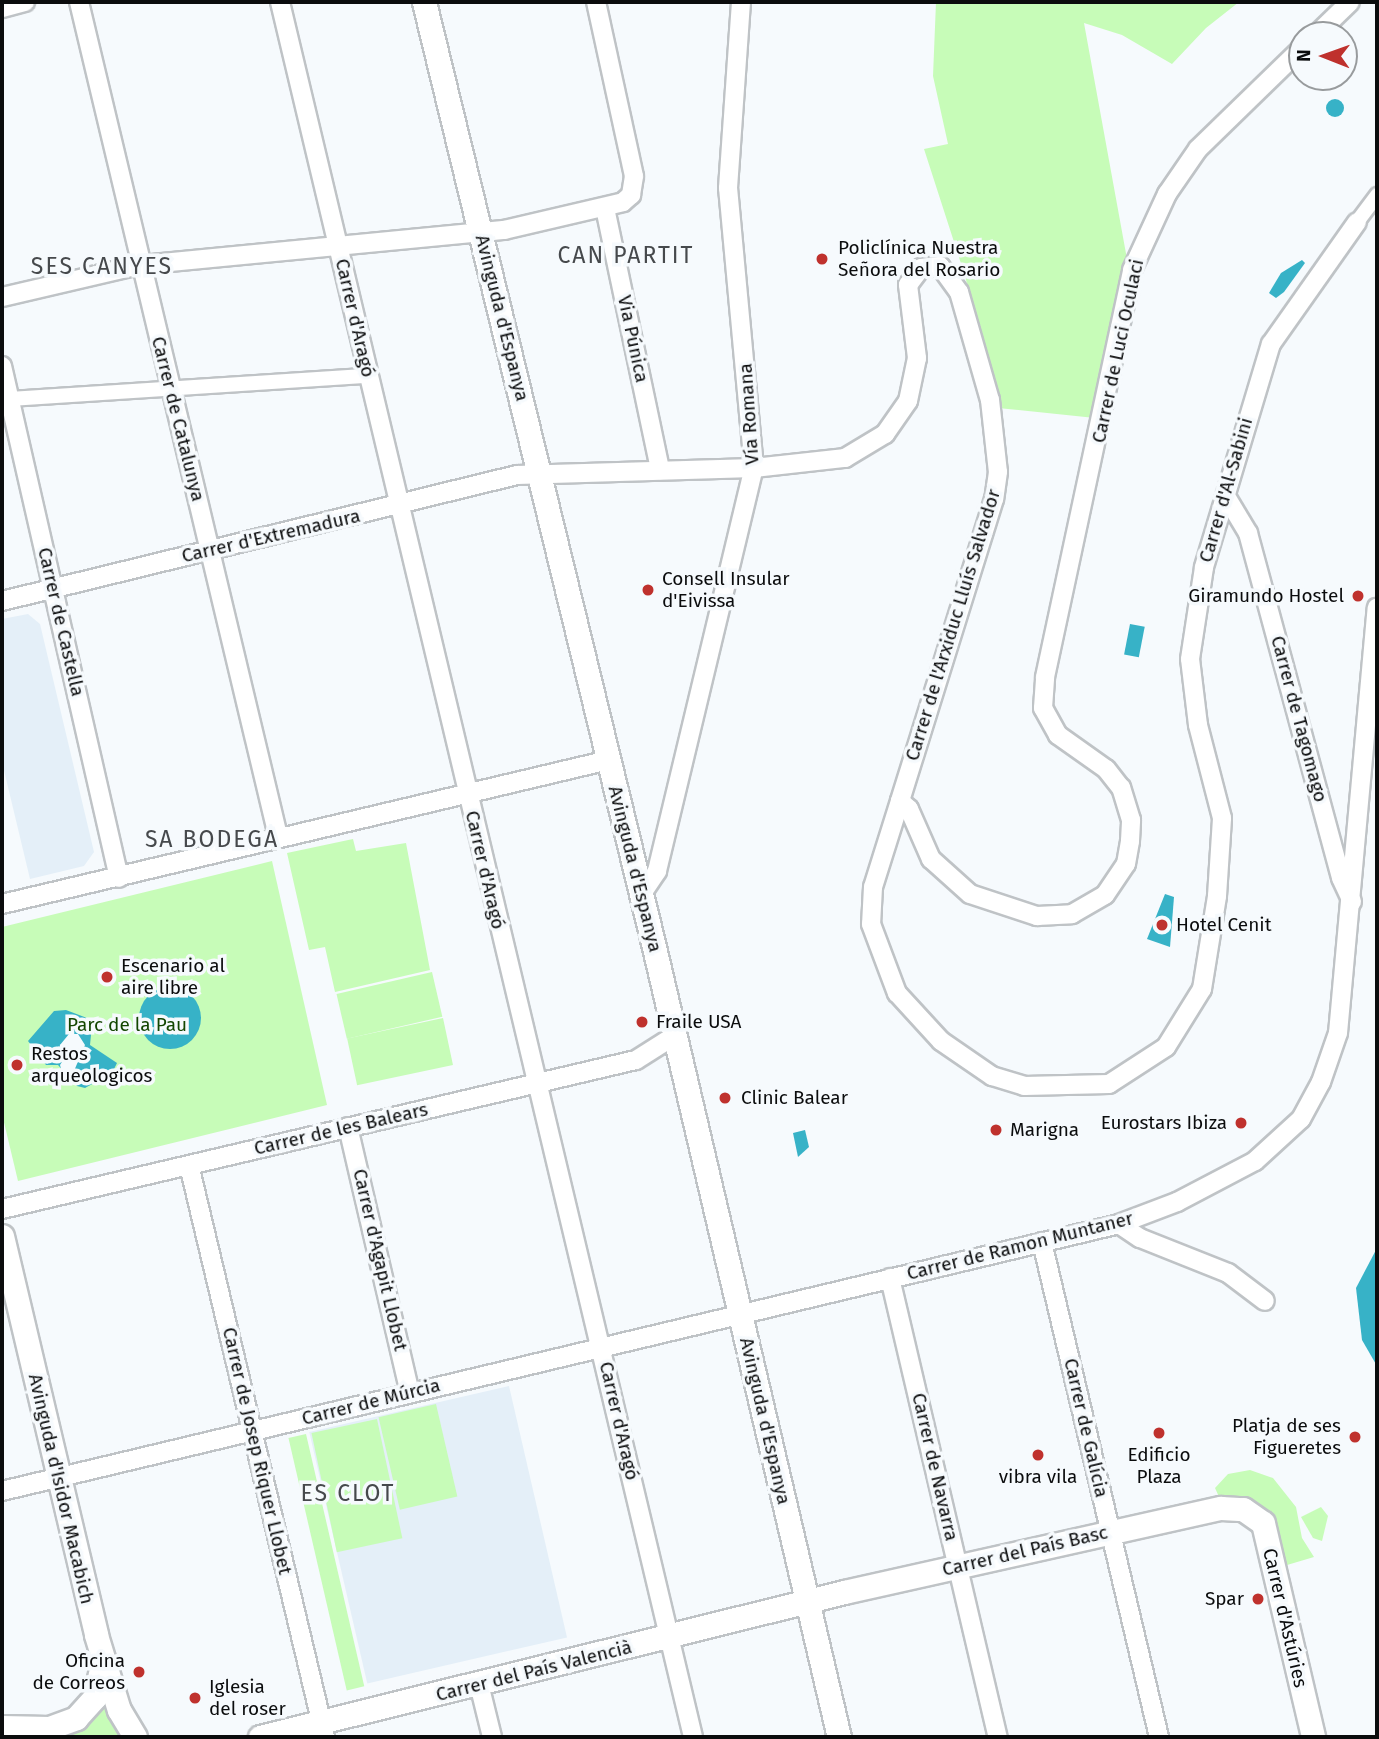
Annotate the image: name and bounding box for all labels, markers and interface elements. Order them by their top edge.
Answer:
north arrow [1288,21,1358,91]
text: N [1292,49,1315,62]
street label: Avinguda d'Espanya [470,233,534,403]
place label: Policlínica Nuestra Señora del Rosario [838,237,1000,281]
district label: CAN PARTIT [559,241,693,269]
marker: Policlínica Nuestra Señora del Rosario [812,249,832,269]
district label: SES CANYES [32,252,172,280]
street label: Carrer d'Aragó [330,257,380,379]
street label: Carrer de Luci Oculaci [1087,257,1149,445]
street label: Via Púnica [613,293,653,385]
street label: Carrer de Catalunya [146,334,210,504]
street label: Vía Romana [734,362,764,466]
street label: Carrer d'Al-Sabini [1194,415,1258,565]
street label: Carrer de l'Arxiduc Lluís Salvador [901,486,1005,764]
street label: Carrer d'Extremadura [180,504,362,568]
street label: Carrer de Castella [33,545,89,699]
place label: Consell Insular d'Eivissa [662,568,790,612]
marker: Consell Insular d'Eivissa [640,582,656,598]
place label: Giramundo Hostel [1188,585,1344,607]
marker: Giramundo Hostel [1350,588,1366,604]
street label: Carrer de Tagomago [1266,633,1332,805]
street label: Avinguda d'Espanya [603,784,667,954]
street label: Carrer d'Aragó [460,809,510,931]
district label: SA BODEGA [146,825,278,853]
place label: Hotel Cenit [1176,914,1272,936]
marker: Hotel Cenit [1154,917,1170,933]
place label: Escenario al aire libre [121,955,225,999]
marker: Escenario al aire libre [99,969,115,985]
place label: Fraile USA [656,1011,741,1033]
park label: Parc de la Pau [67,1014,187,1036]
marker: Fraile USA [634,1014,650,1030]
place label: Restos arqueologicos [31,1043,152,1087]
marker: Restos arqueologicos [9,1057,25,1073]
place label: Clinic Balear [741,1087,848,1109]
marker: Clinic Balear [715,1088,735,1108]
street label: Carrer de les Balears [252,1098,430,1160]
place label: Eurostars Ibiza [1101,1112,1227,1134]
marker: Eurostars Ibiza [1233,1115,1249,1131]
place label: Marigna [1010,1119,1079,1141]
marker: Marigna [988,1122,1004,1138]
street label: Carrer d'Agapit Llobet [348,1167,412,1353]
street label: Carrer de Ramon Muntaner [904,1207,1136,1285]
street label: Carrer de Josep Riquer Llobet [217,1325,297,1577]
street label: Avinguda d'Espanya [735,1335,795,1507]
street label: Carrer de Galícia [1059,1356,1113,1500]
street label: Carrer d'Aragó [594,1360,644,1482]
street label: Avinguda d'Isidor Macabich [23,1372,99,1606]
street label: Carrer de Múrcia [299,1374,443,1430]
street label: Carrer de Navarra [907,1391,963,1543]
place label: Platja de ses Figueretes [1232,1415,1341,1459]
marker: Edificio Plaza [1151,1425,1167,1441]
marker: Platja de ses Figueretes [1347,1429,1363,1445]
place label: Edificio Plaza [1128,1444,1190,1488]
marker: vibra vila [1030,1447,1046,1463]
place label: vibra vila [999,1466,1077,1488]
district label: ES CLOT [301,1479,395,1507]
street label: Carrer del País Basc [940,1521,1110,1581]
street label: Carrer d'Astúries [1258,1546,1312,1690]
place label: Spar [1205,1588,1244,1610]
marker: Spar [1250,1591,1266,1607]
street label: Carrer del País Valencià [434,1636,634,1706]
place label: Oficina de Correos [32,1650,125,1694]
marker: Oficina de Correos [131,1664,147,1680]
place label: Iglesia del roser [209,1676,286,1720]
marker: Iglesia del roser [187,1690,203,1706]

